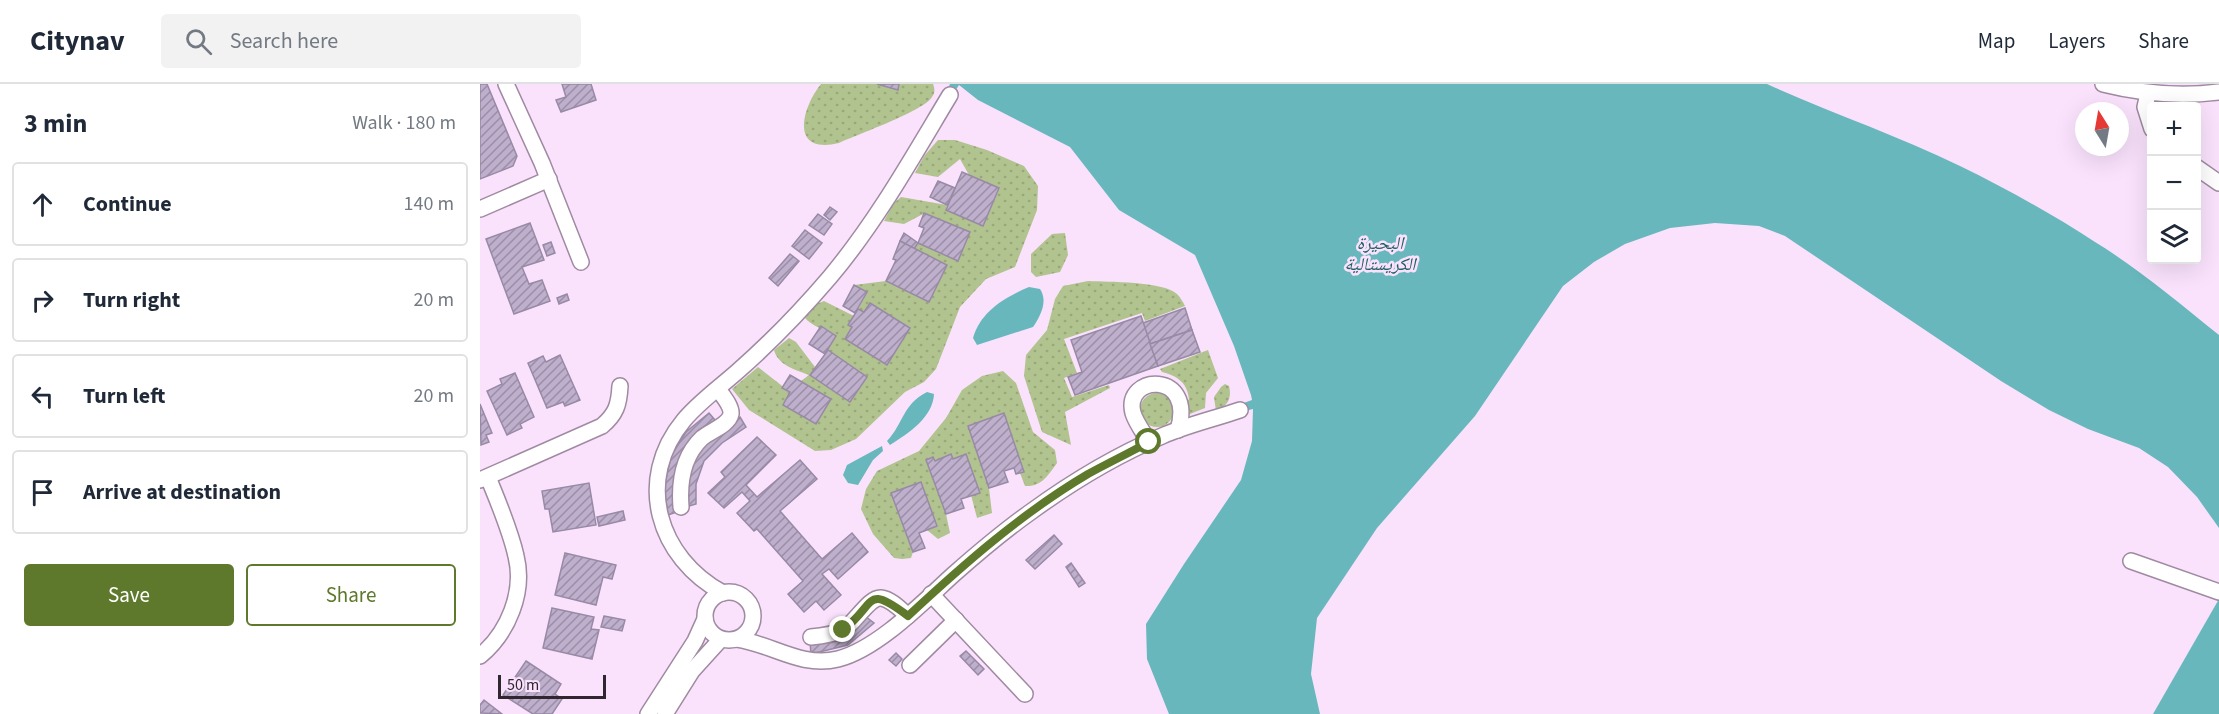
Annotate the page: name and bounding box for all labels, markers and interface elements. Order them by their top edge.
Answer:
search box [161,14,581,68]
text: Citynav [30,21,125,61]
icon: search [182,25,215,58]
text: Search here [230,25,338,57]
text: Map [1978,26,2015,56]
text: Layers [2048,26,2105,56]
text: Share [2138,26,2189,56]
north arrow [2075,102,2129,156]
map controls [2147,102,2201,264]
button: + [2147,102,2201,156]
text: 3 min [24,105,87,142]
text: Walk · 180 m [352,109,456,137]
button: − [2147,156,2201,210]
icon: ahead [26,188,59,221]
text: Continue [83,188,172,220]
text: 140 m [404,190,454,218]
button: layers [2147,210,2201,264]
water label: البحيرة الكريستالية [1344,231,1417,277]
icon: right [26,284,59,317]
text: Turn right [83,284,180,316]
text: 20 m [414,286,454,314]
icon: left [26,380,59,413]
text: Turn left [83,380,165,412]
text: 20 m [414,382,454,410]
route start [1135,428,1161,454]
icon: arrive [26,476,59,509]
text: Arrive at destination [83,476,281,508]
button: Save [24,564,234,626]
button: Share [246,564,456,626]
route end [829,616,855,642]
scale bar [498,672,606,700]
text: 50 m [507,674,539,696]

